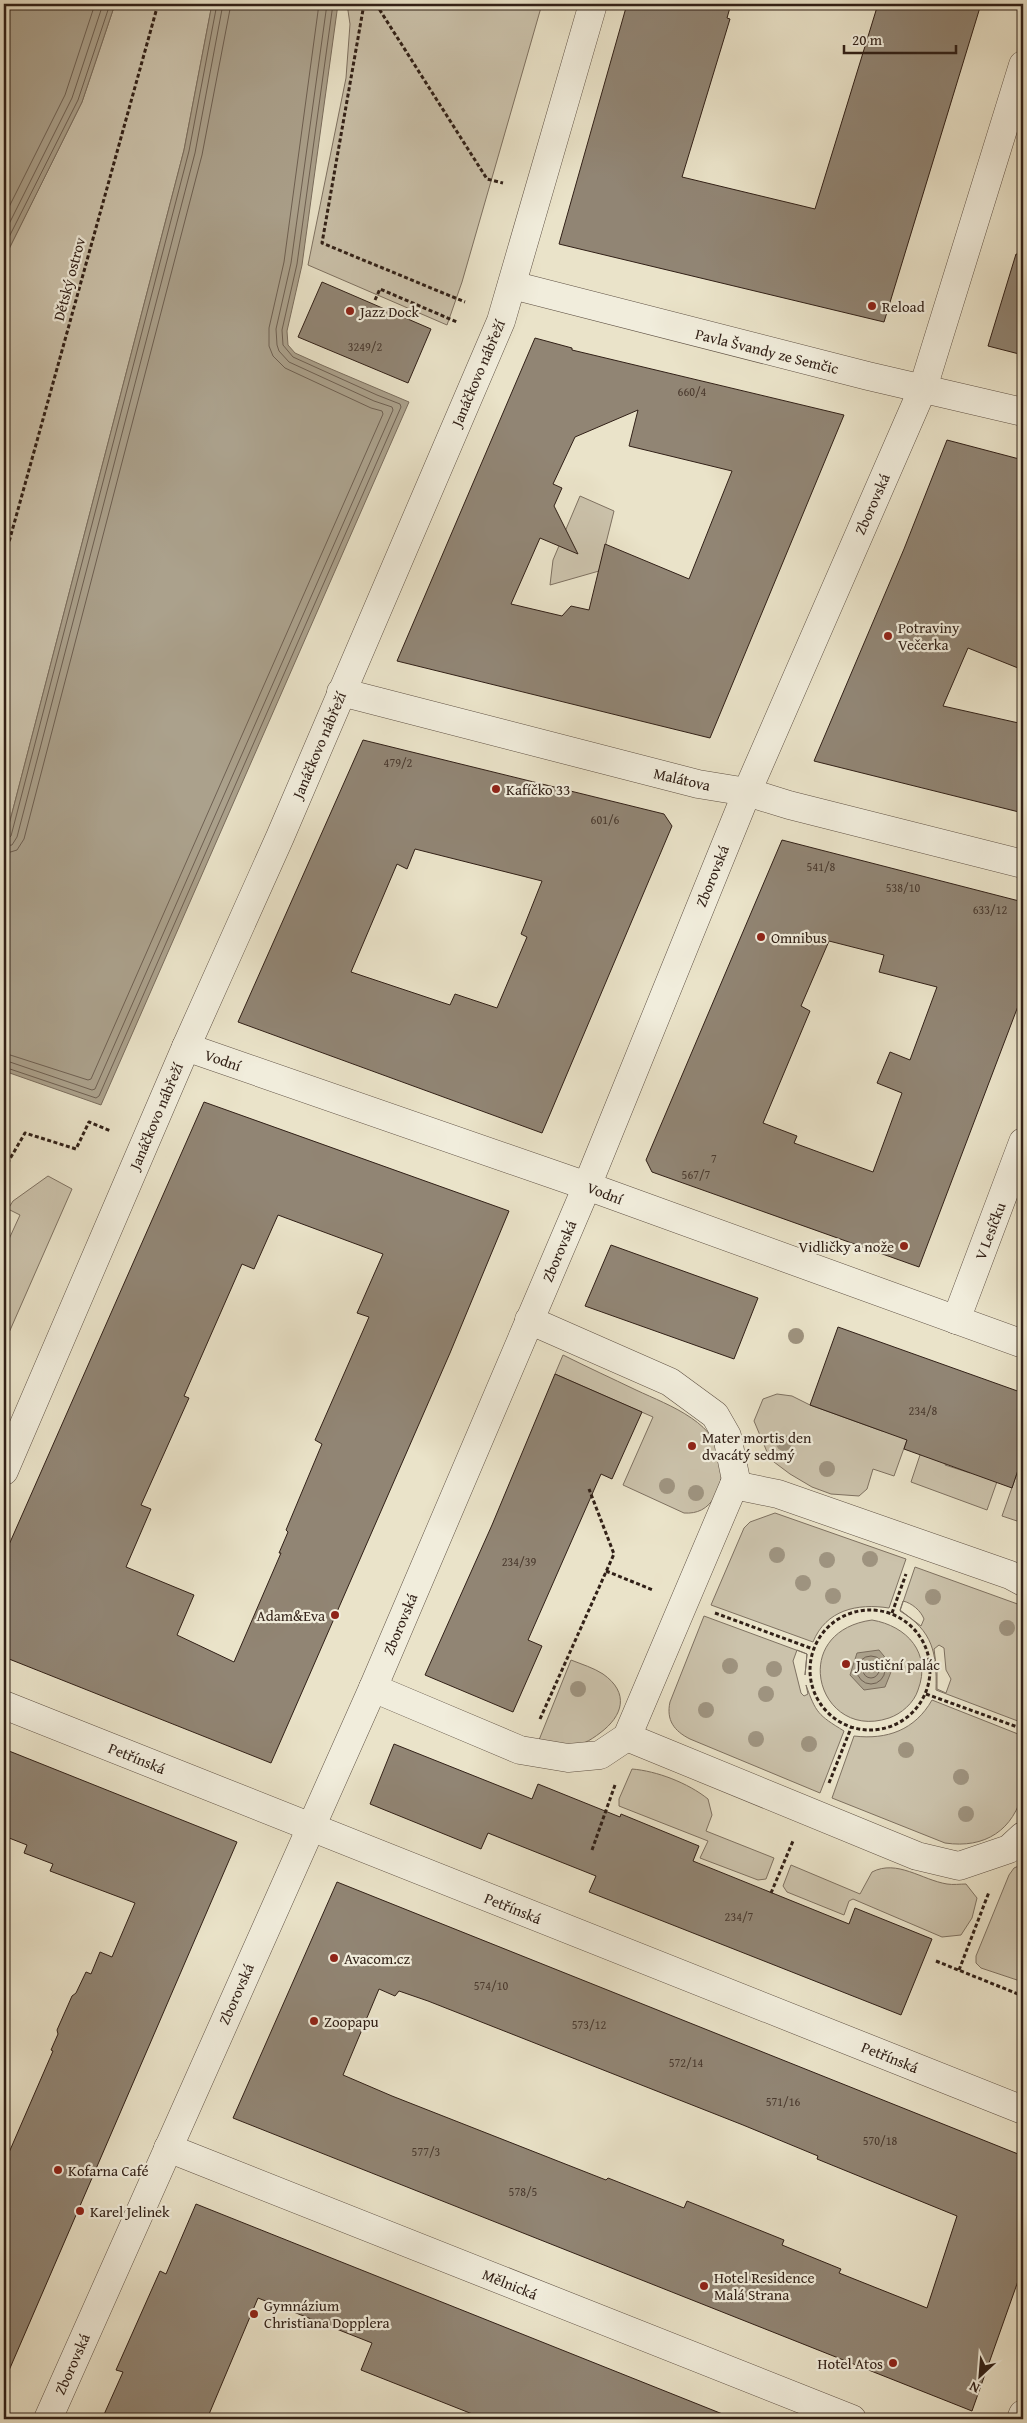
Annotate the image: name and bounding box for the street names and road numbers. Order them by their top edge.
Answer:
street label: Dětský ostrov [48,234,90,323]
street label: Janáčkovo nábřeží [445,316,510,431]
street label: Pavla Švandy ze Semčic [693,323,841,379]
street label: Zborovská [849,470,895,538]
street label: Janáčkovo nábřeží [286,688,351,803]
street label: Malátova [652,762,712,796]
street label: Zborovská [690,842,734,910]
street label: Vodní [202,1044,245,1076]
street label: Janáčkovo nábřeží [123,1059,188,1174]
street label: Vodní [584,1177,627,1210]
street label: V Lesíčku [969,1198,1011,1263]
street label: Zborovská [537,1217,581,1285]
street label: Zborovská [378,1590,422,1658]
street label: Petřínská [105,1737,169,1779]
street label: Petřínská [481,1887,545,1929]
street label: Zborovská [213,1960,259,2028]
street label: Petřínská [858,2036,922,2078]
street label: Mělnická [479,2264,541,2304]
street label: Zborovská [49,2330,95,2398]

